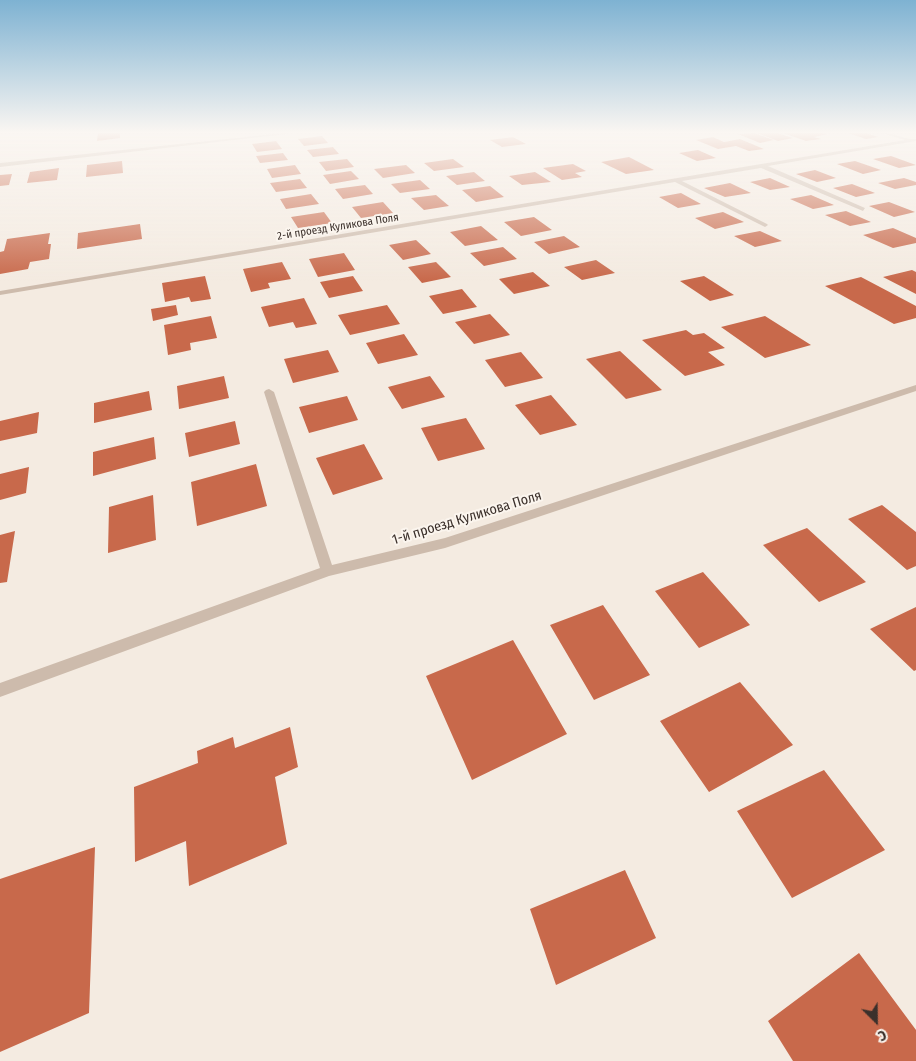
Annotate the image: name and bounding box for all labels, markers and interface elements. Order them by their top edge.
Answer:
street label: 2-й проезд Куликова Поля [276,211,400,243]
street label: 1-й проезд Куликова Поля [390,487,544,549]
north arrow [851,996,901,1046]
text: С [875,1026,889,1045]

